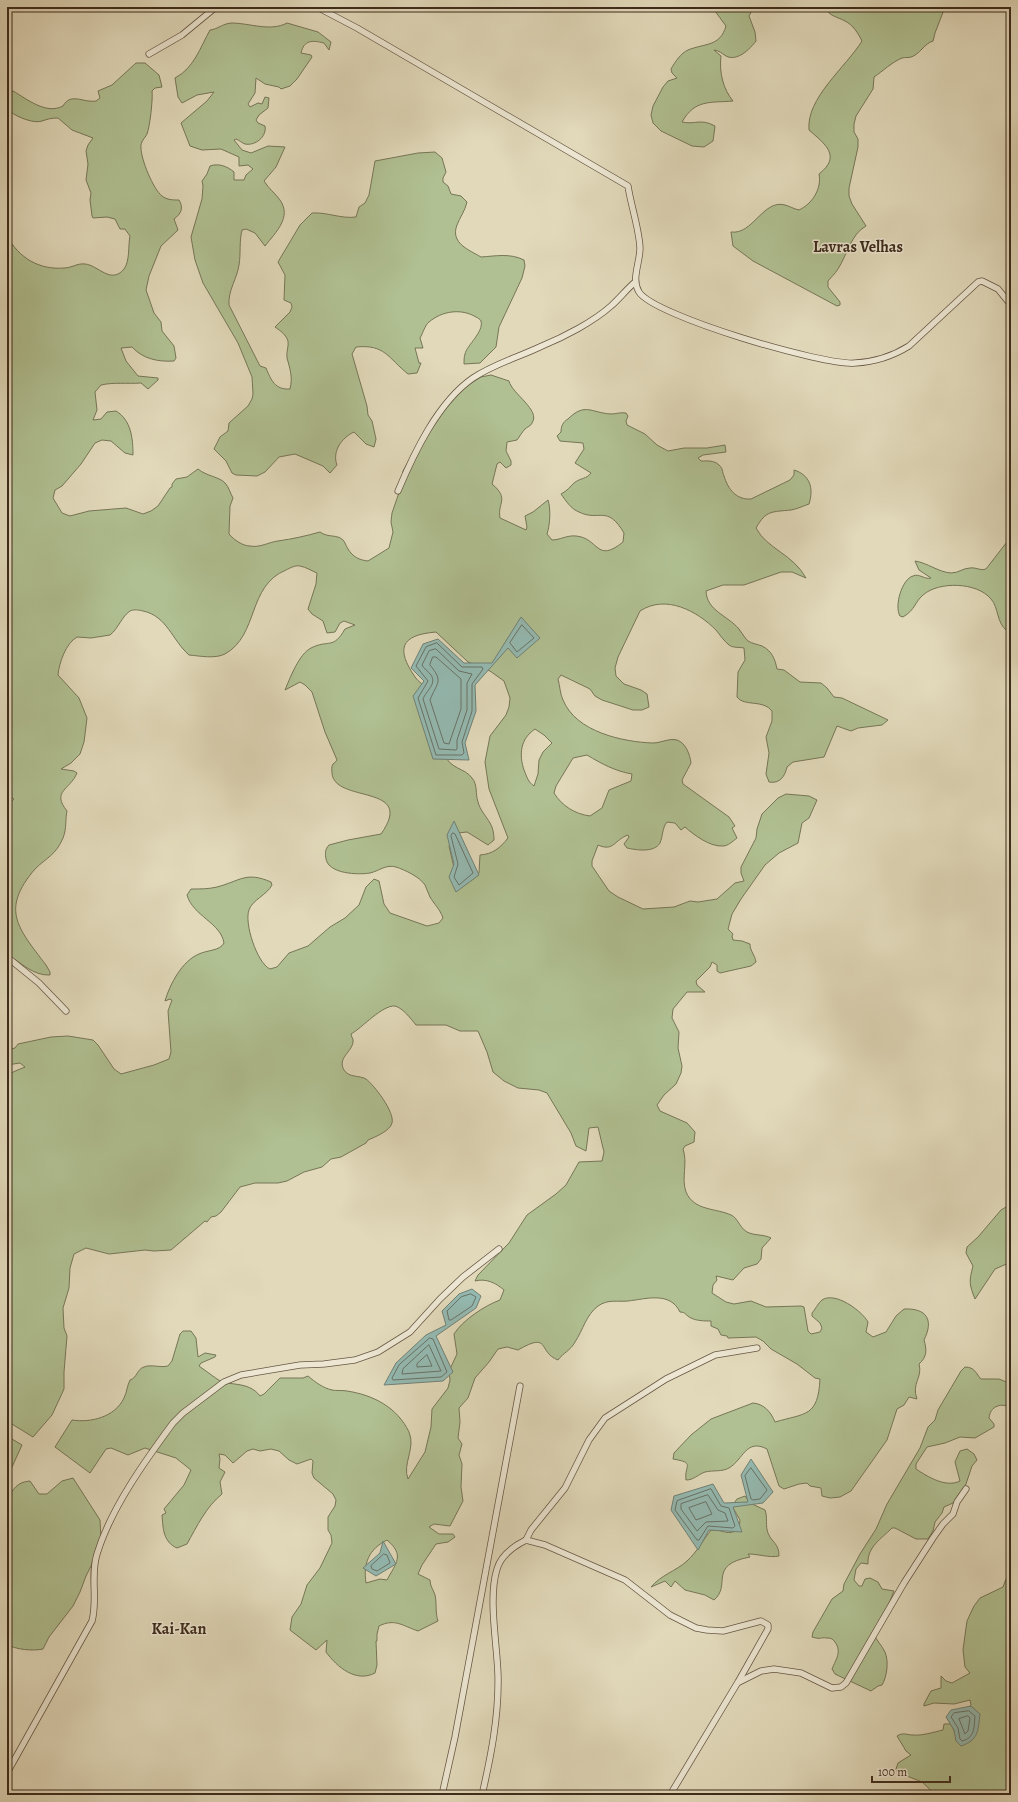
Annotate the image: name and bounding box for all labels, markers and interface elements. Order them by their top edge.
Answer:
district label: Lavras Velhas [813,236,903,258]
district label: Kai-Kan [151,1618,207,1640]
scale bar [872,1758,950,1784]
text: 100 m [878,1764,907,1780]

